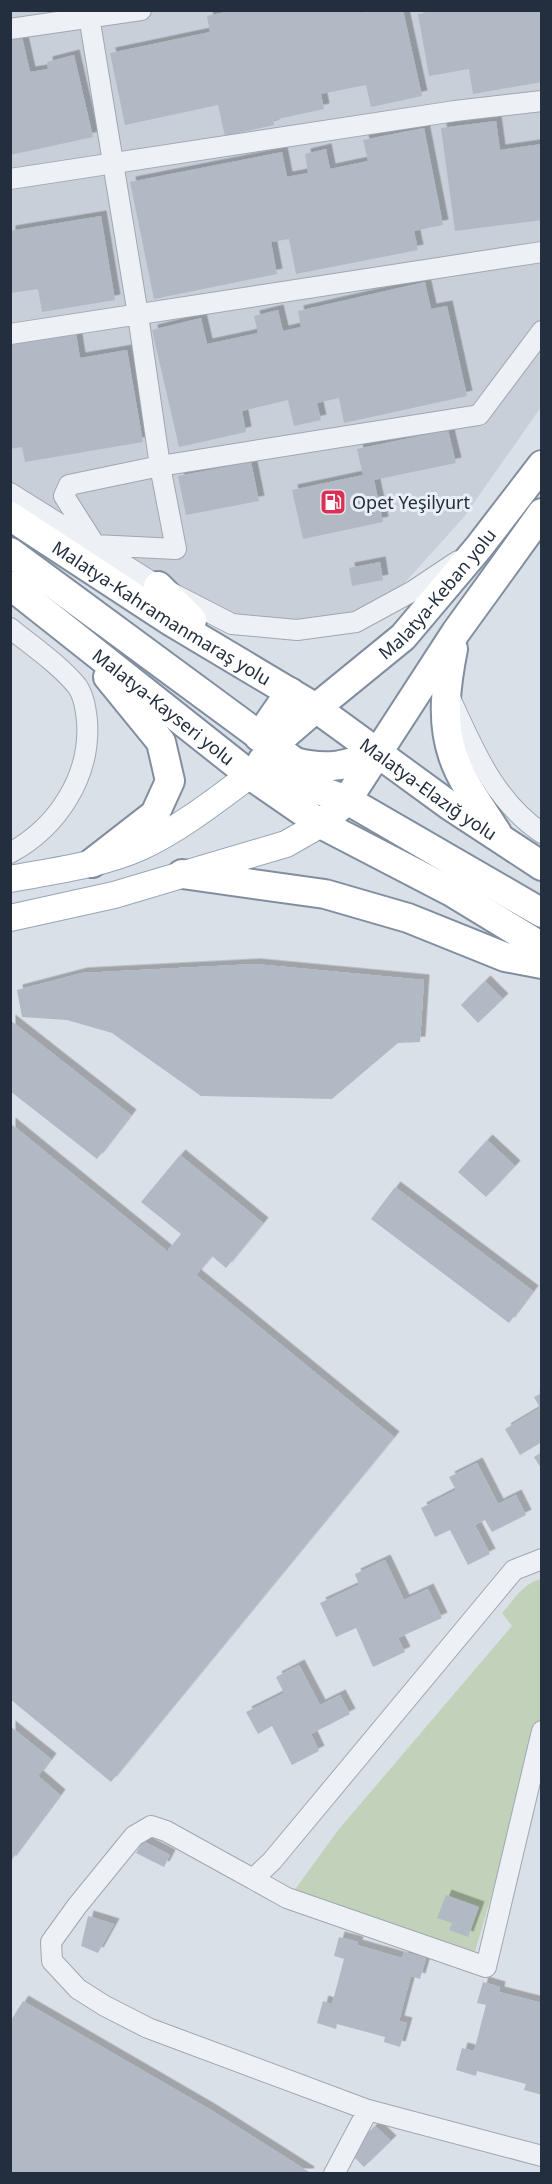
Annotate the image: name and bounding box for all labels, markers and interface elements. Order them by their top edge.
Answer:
fuel station icon: Opet Yeşilyurt [318,487,348,517]
place label: Opet Yeşilyurt [352,490,471,514]
street label: Malatya-Keban yolu [373,523,501,664]
street label: Malatya-Kahramanmaraş yolu [48,535,275,690]
street label: Malatya-Kayseri yolu [88,643,240,770]
street label: Malatya-Elazığ yolu [355,732,502,845]

